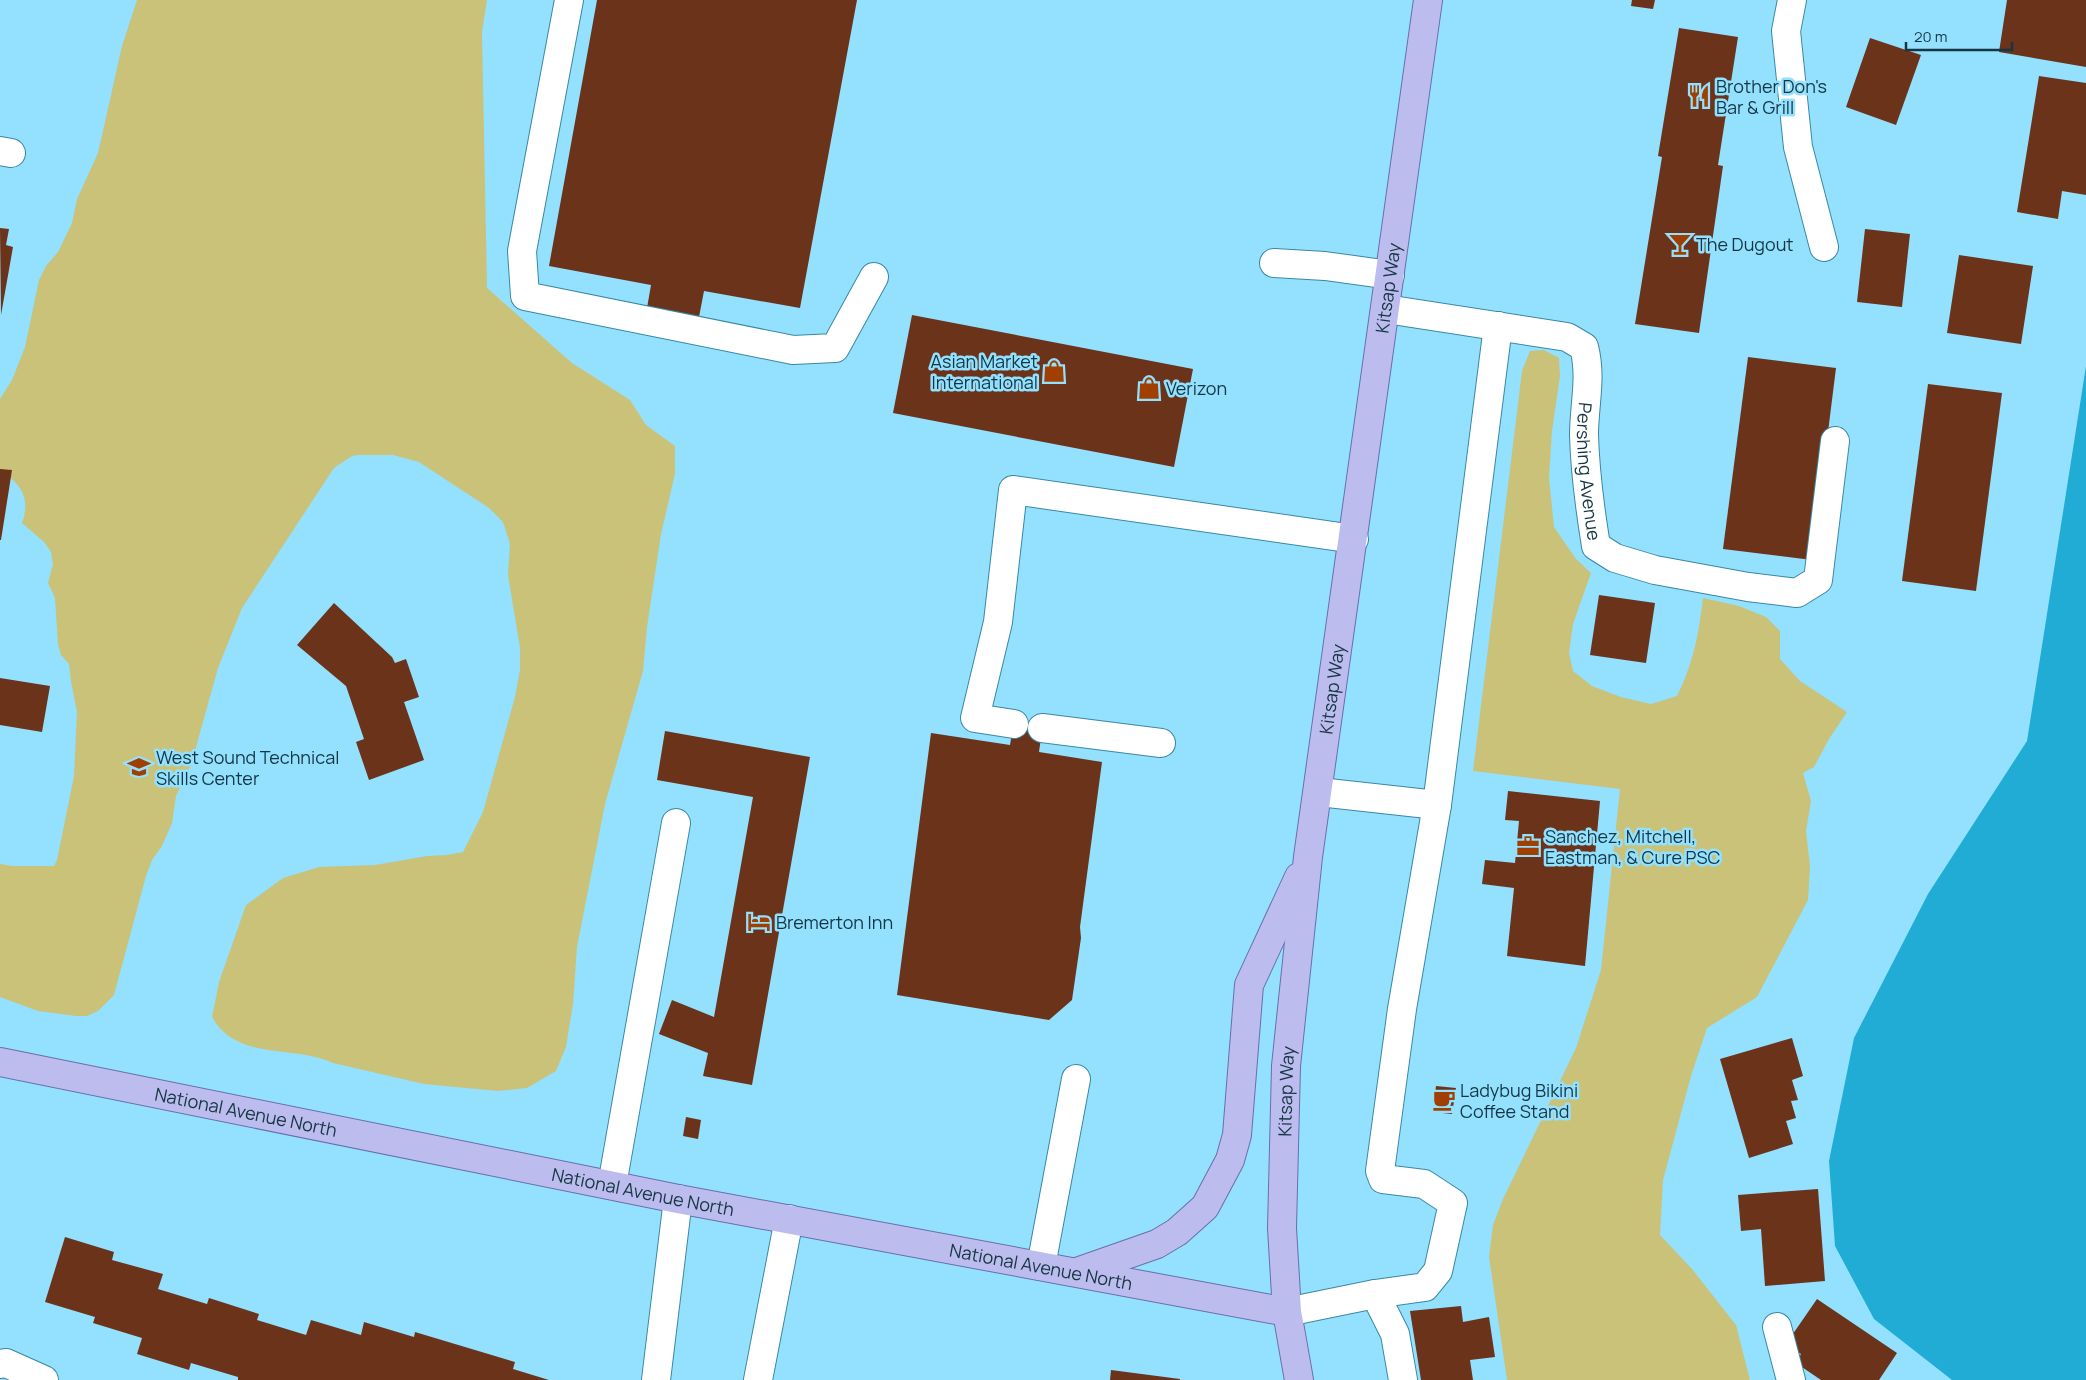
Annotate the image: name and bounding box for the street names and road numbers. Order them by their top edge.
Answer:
street label: Kitsap Way [1369,241,1406,335]
street label: Pershing Avenue [1572,401,1607,542]
street label: Kitsap Way [1313,642,1350,736]
street label: Kitsap Way [1272,1044,1300,1137]
street label: National Avenue North [153,1082,339,1142]
street label: National Avenue North [550,1162,736,1221]
street label: National Avenue North [948,1238,1135,1295]

